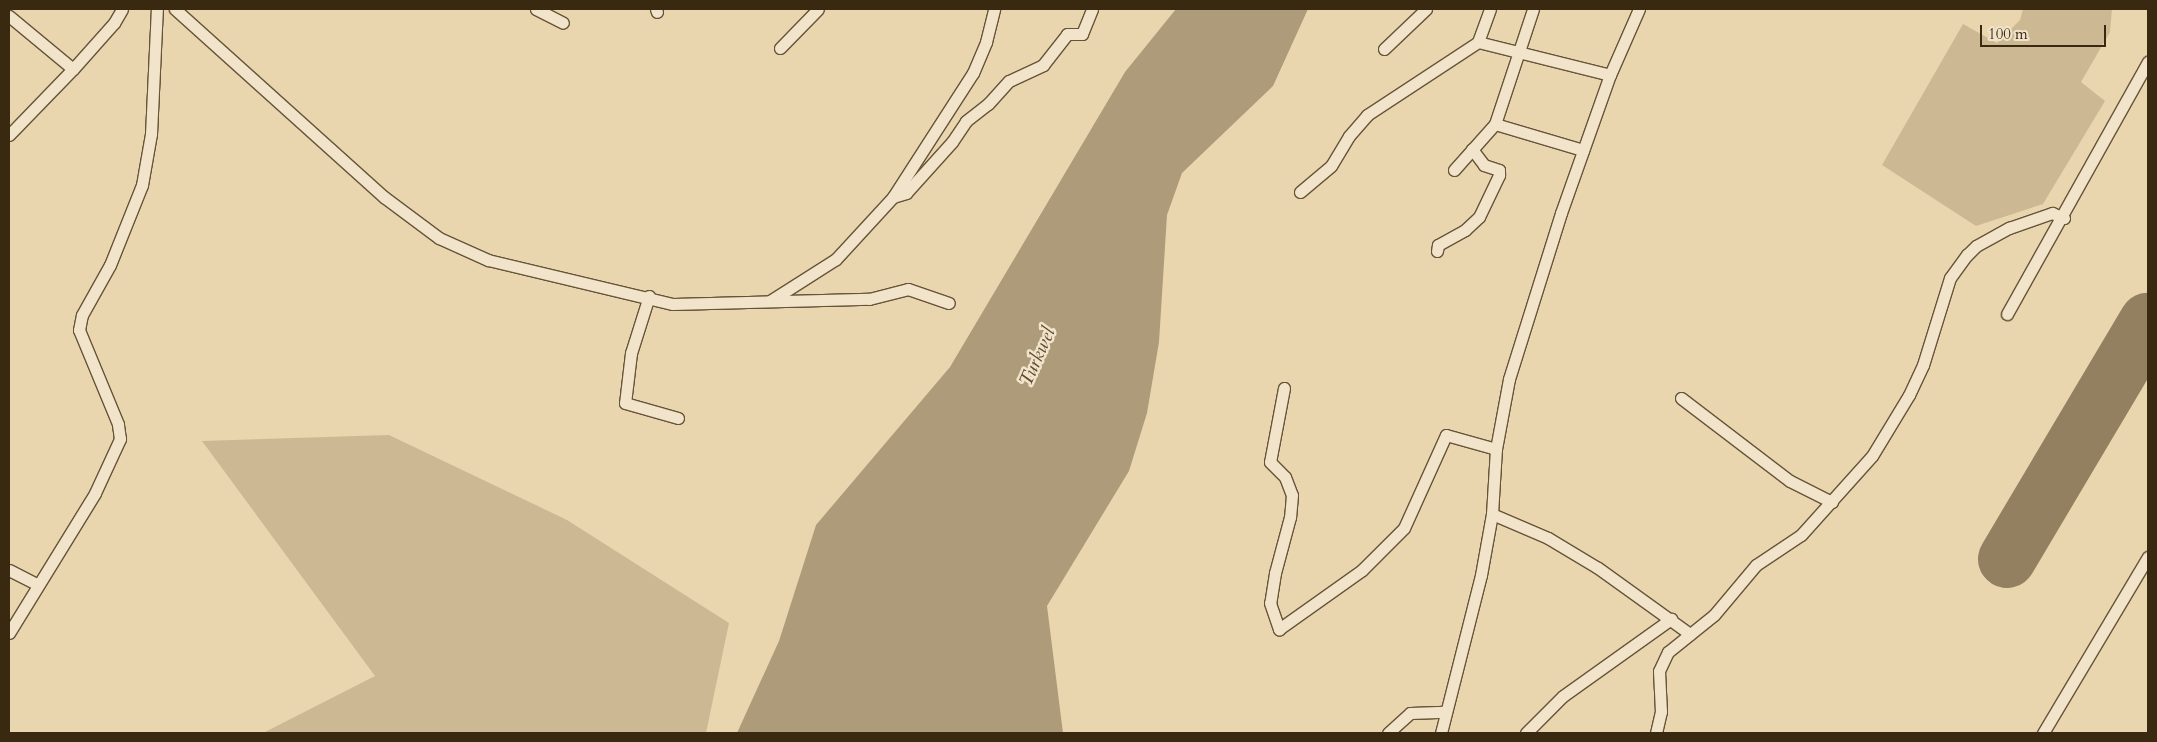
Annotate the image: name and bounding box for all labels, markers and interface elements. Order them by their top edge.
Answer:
scale bar [1982,15,2108,47]
text: 100 m [1988,24,2028,44]
water label: Turkwel [1015,324,1061,390]

